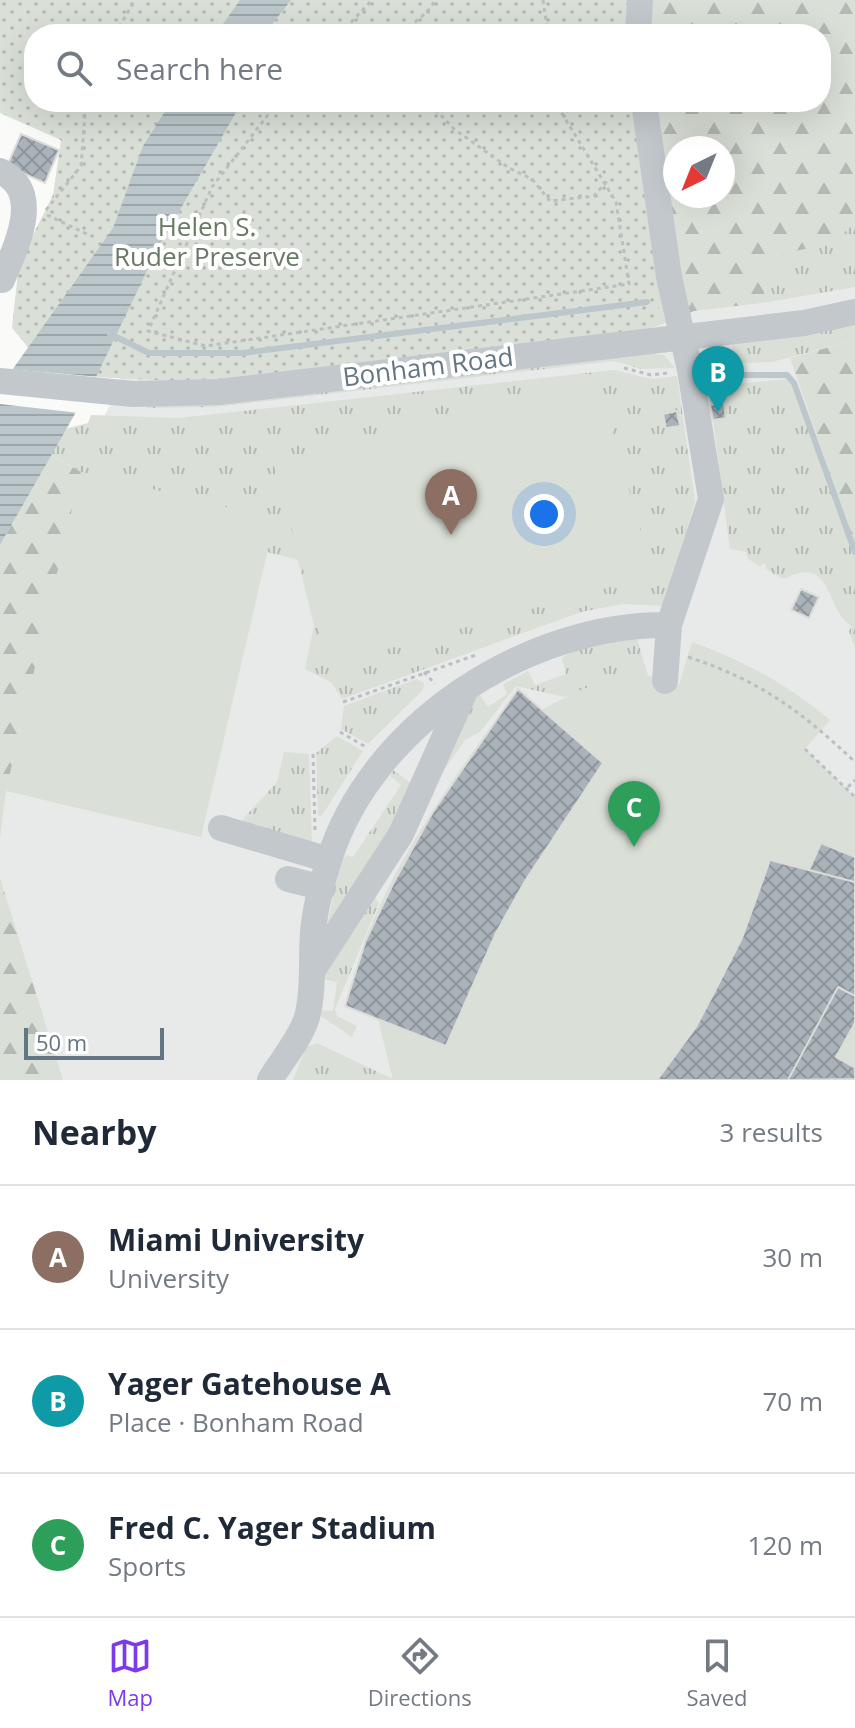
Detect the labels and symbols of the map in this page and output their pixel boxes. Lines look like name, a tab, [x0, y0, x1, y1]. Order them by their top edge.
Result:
north arrow	[663, 136, 735, 208]
park label: Helen S. Ruder Preserve	[114, 208, 300, 274]
street label: Bonham Road	[341, 338, 515, 394]
pin: B	[692, 346, 744, 412]
pin: A	[425, 469, 477, 535]
your location	[524, 494, 564, 534]
pin: C	[608, 781, 660, 847]
scale bar	[24, 1024, 164, 1060]

